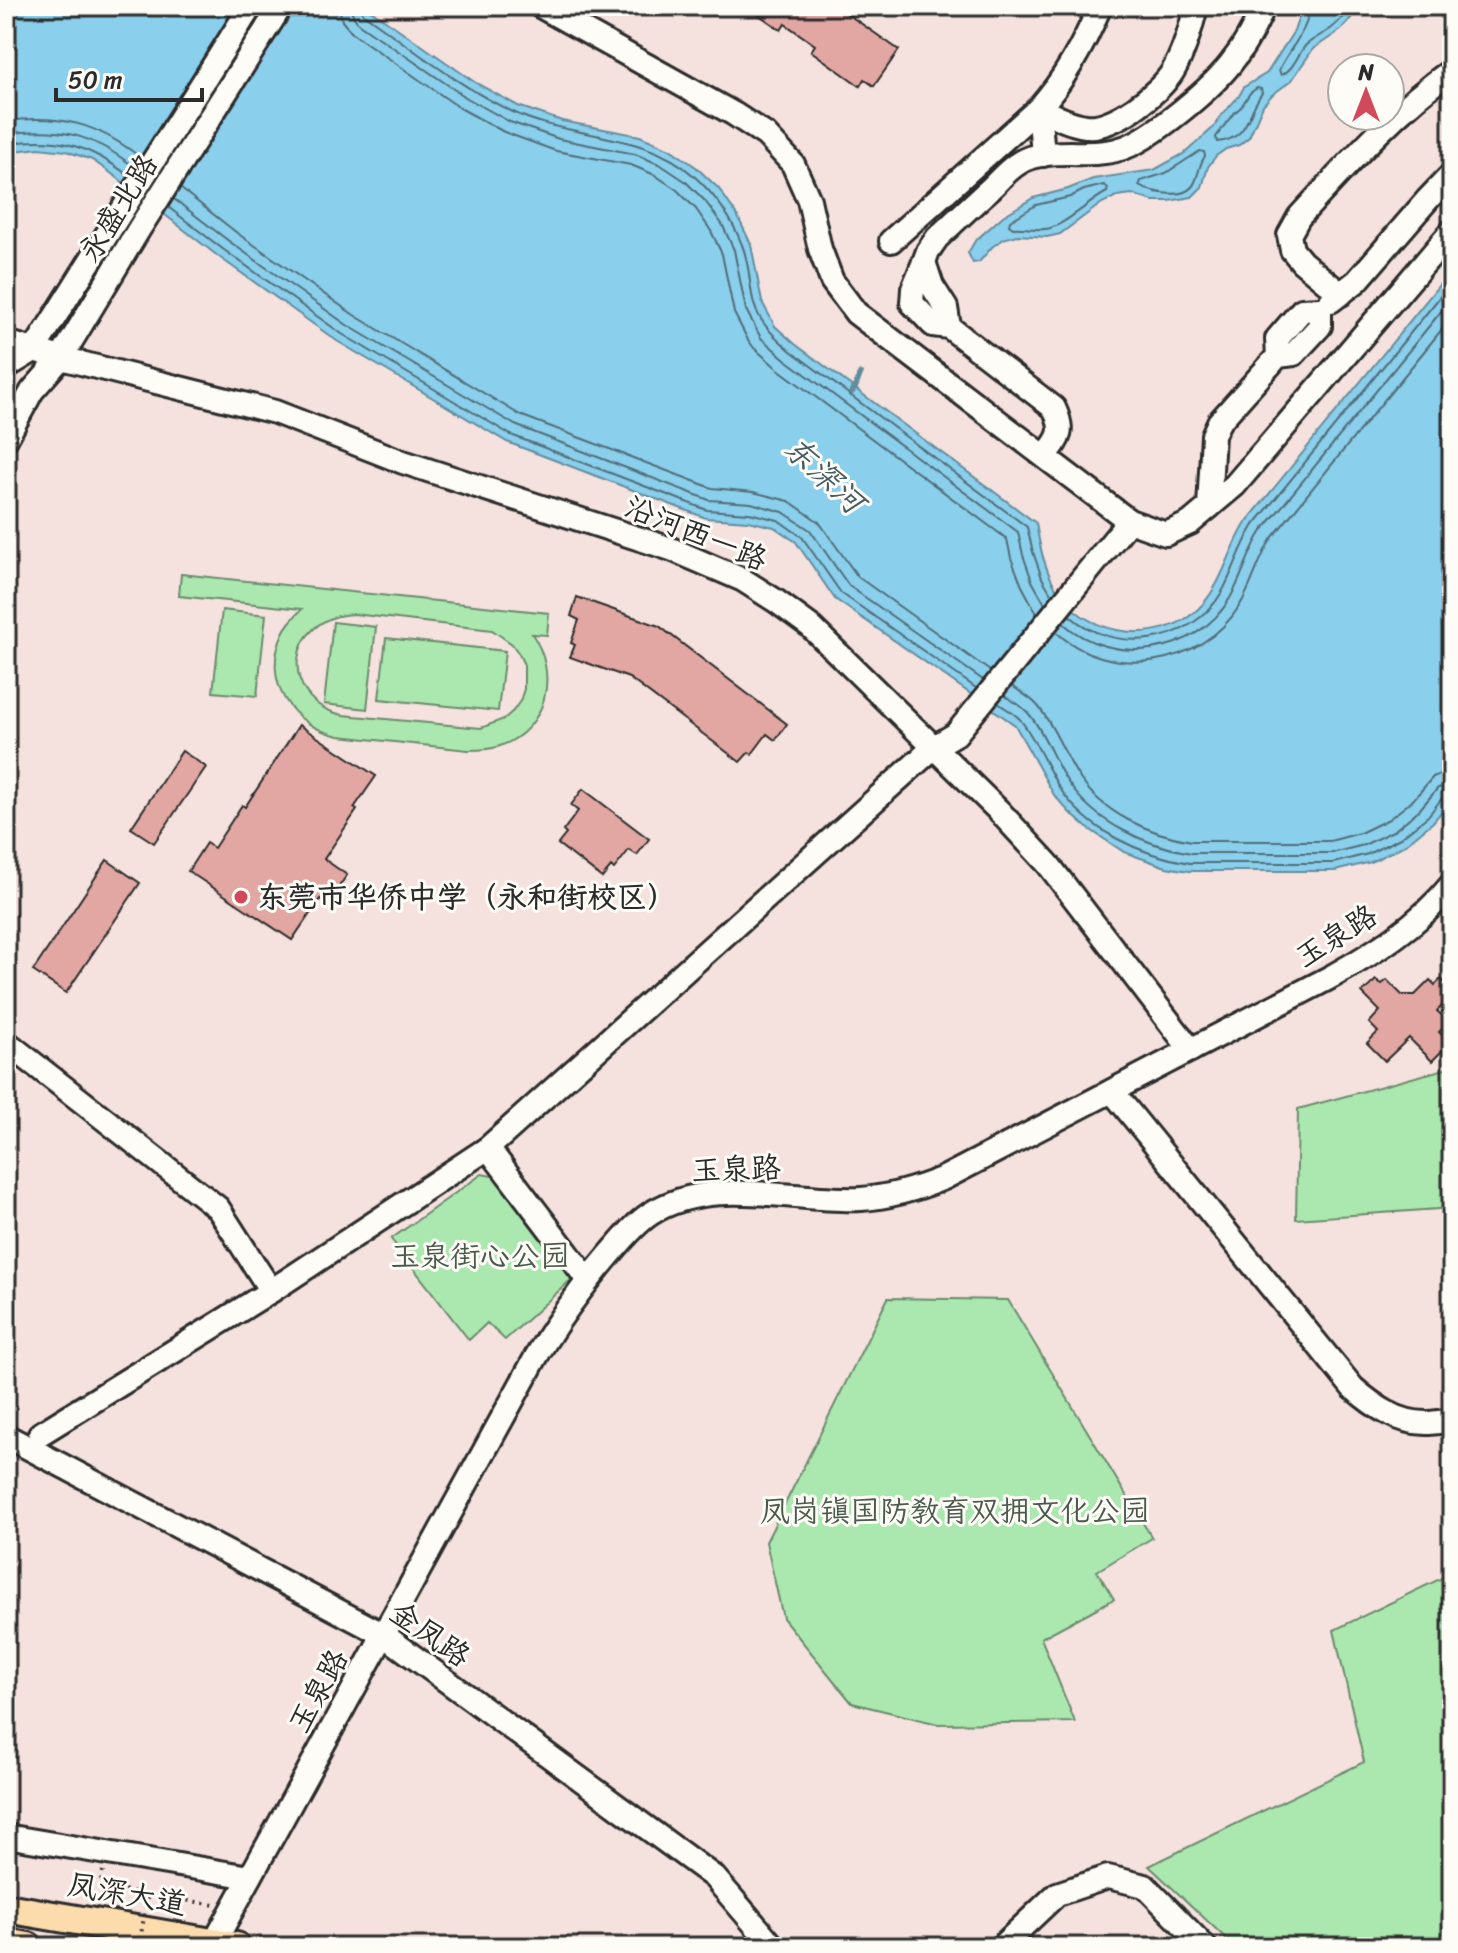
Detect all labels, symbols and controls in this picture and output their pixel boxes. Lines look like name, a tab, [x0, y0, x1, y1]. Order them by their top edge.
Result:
scale bar	[56, 52, 202, 102]
north arrow	[1326, 52, 1406, 132]
text: N	[1357, 53, 1374, 92]
text: 50 m	[68, 59, 123, 101]
street label: 永盛北路	[63, 143, 173, 273]
water label: 东深河	[769, 421, 882, 532]
street label: 沿河西一路	[616, 480, 776, 586]
place label: 东莞市华侨中学（永和街校区）	[257, 870, 677, 924]
marker: 东莞市华侨中学（永和街校区）	[232, 888, 250, 906]
street label: 玉泉路	[1284, 889, 1388, 983]
street label: 玉泉路	[690, 1140, 782, 1198]
park label: 玉泉街心公园	[390, 1229, 570, 1283]
park label: 凤岗镇国防教育双拥文化公园	[760, 1484, 1150, 1538]
street label: 金凤路	[378, 1586, 482, 1682]
street label: 玉泉路	[273, 1639, 363, 1743]
street label: 凤深大道	[63, 1857, 191, 1931]

